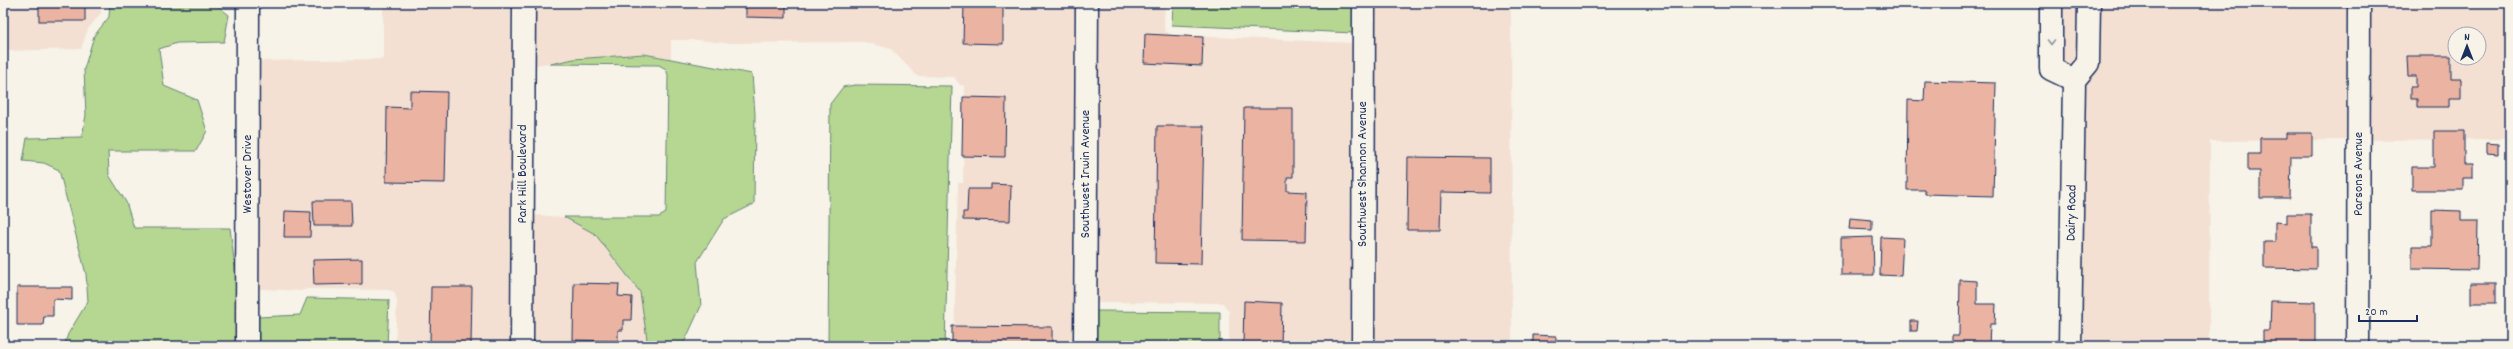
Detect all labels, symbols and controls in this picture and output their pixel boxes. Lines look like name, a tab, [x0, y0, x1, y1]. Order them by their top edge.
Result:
north arrow	[2447, 26, 2487, 66]
text: N	[2464, 30, 2470, 46]
one-way arrow	[2047, 39, 2055, 45]
street label: Southwest Shannon Avenue	[1353, 101, 1373, 247]
street label: Southwest Irwin Avenue	[1076, 110, 1096, 238]
street label: Park Hill Boulevard	[513, 124, 533, 224]
street label: Parsons Avenue	[2349, 132, 2369, 216]
street label: Westover Drive	[238, 135, 258, 213]
street label: Dairy Road	[2062, 185, 2082, 241]
scale bar	[2359, 297, 2417, 323]
text: 20 m	[2365, 304, 2388, 321]

